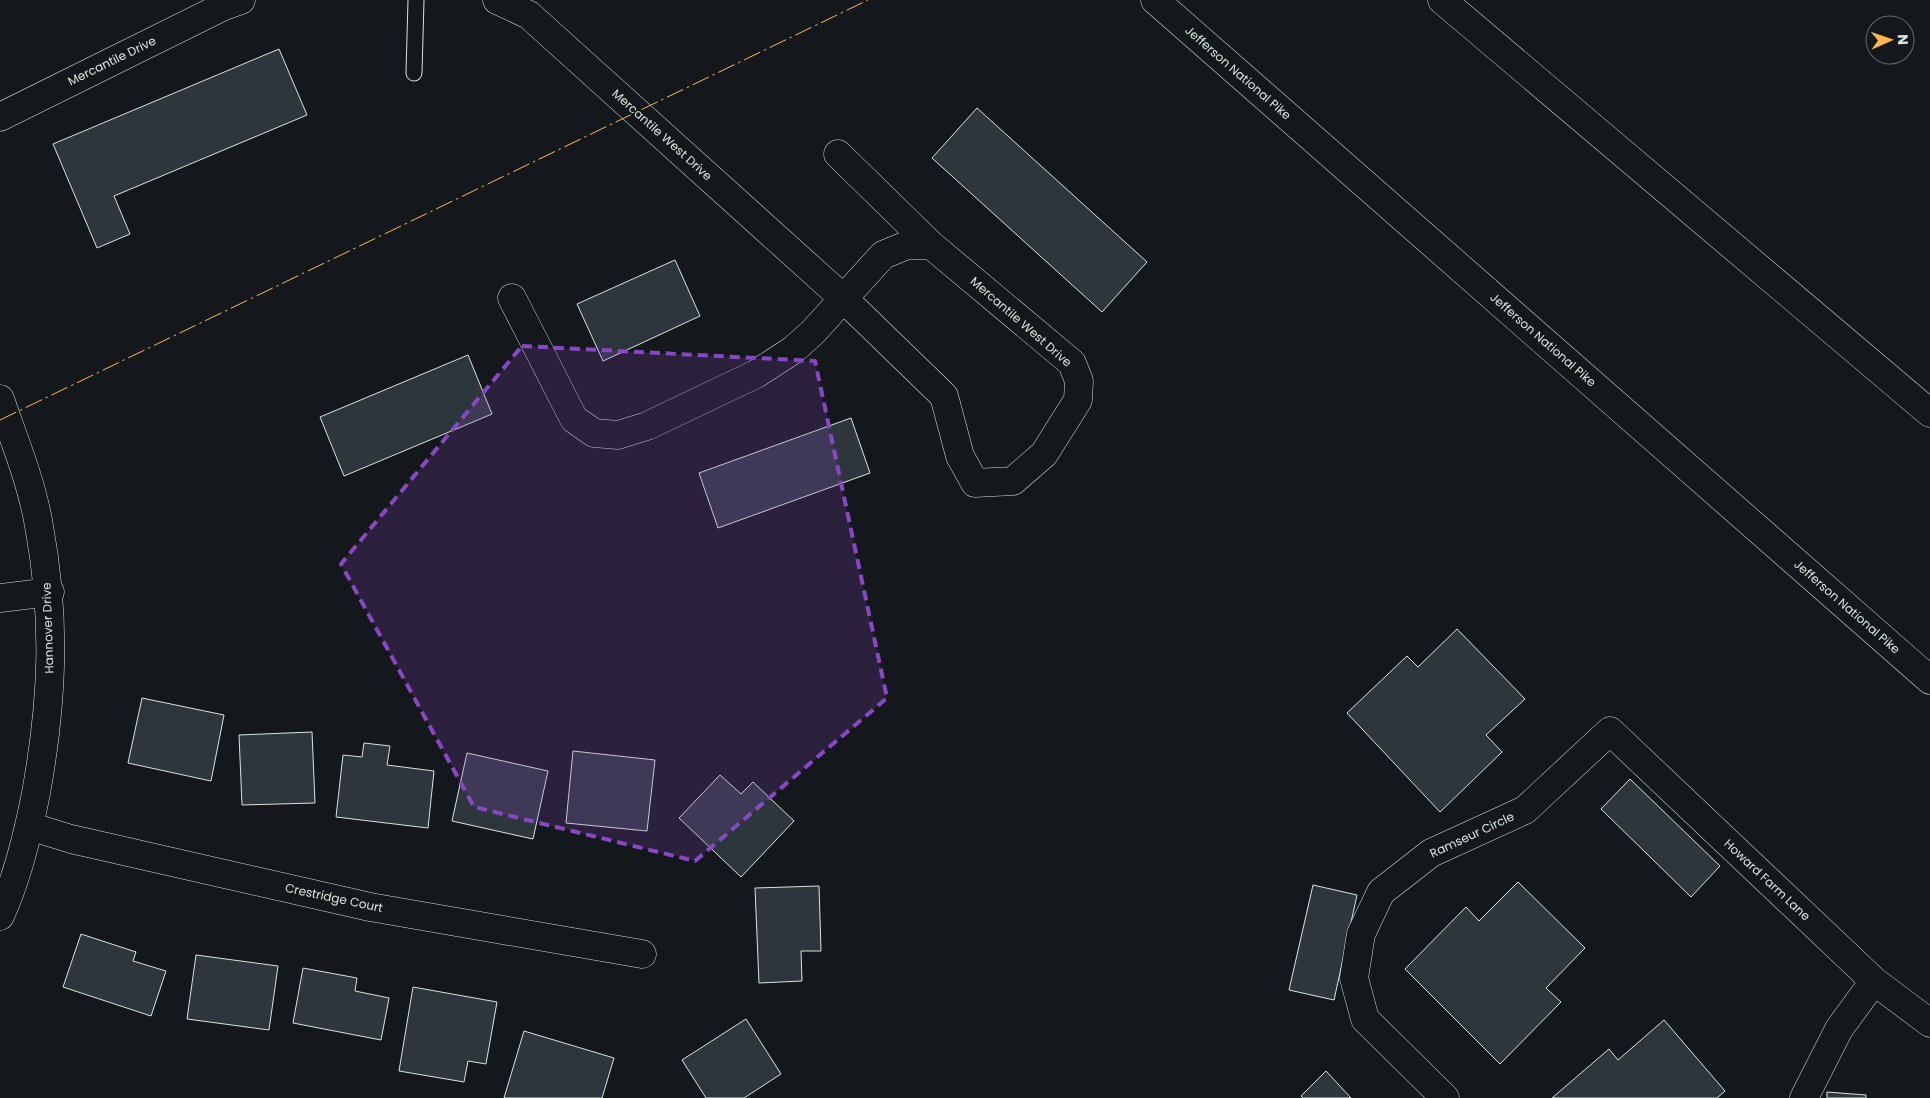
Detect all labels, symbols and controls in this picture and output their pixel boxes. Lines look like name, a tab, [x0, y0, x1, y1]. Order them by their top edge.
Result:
north arrow	[1865, 15, 1915, 65]
street label: Jefferson National Pike	[1182, 22, 1295, 123]
street label: Mercantile Drive	[65, 32, 159, 89]
text: N	[1893, 34, 1913, 45]
street label: Mercantile West Drive	[609, 85, 716, 184]
street label: Mercantile West Drive	[967, 273, 1076, 370]
street label: Jefferson National Pike	[1487, 289, 1600, 390]
street label: Jefferson National Pike	[1791, 556, 1904, 657]
street label: Hannover Drive	[37, 582, 58, 674]
street label: Ramseur Circle	[1427, 808, 1517, 862]
street label: Howard Farm Lane	[1720, 835, 1814, 924]
street label: Crestridge Court	[284, 879, 385, 916]

